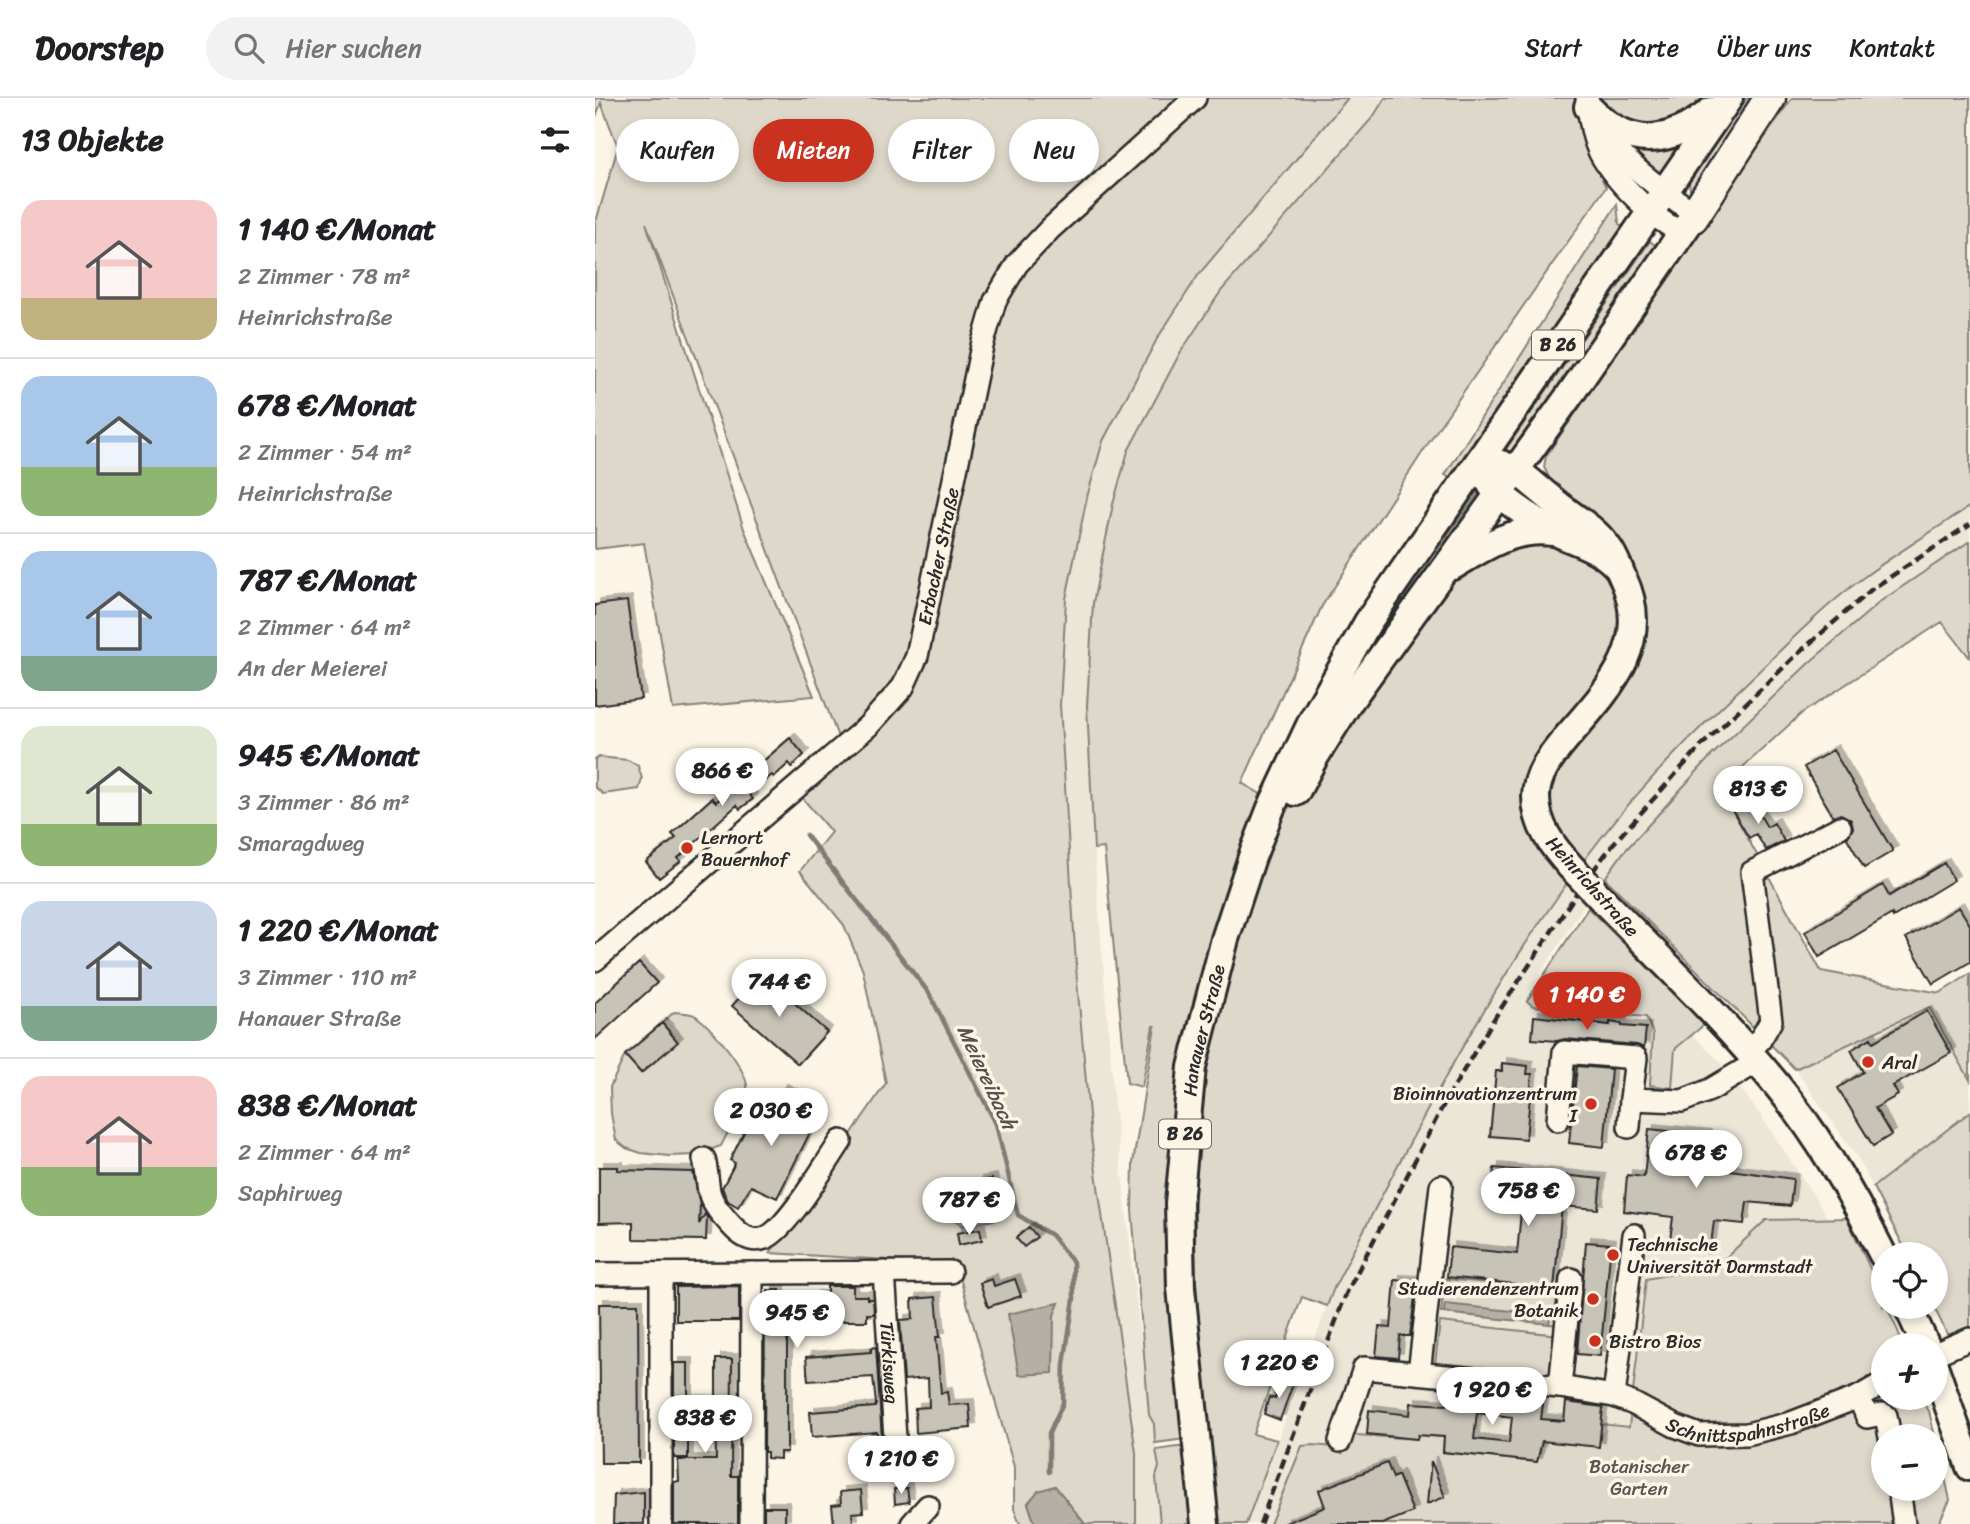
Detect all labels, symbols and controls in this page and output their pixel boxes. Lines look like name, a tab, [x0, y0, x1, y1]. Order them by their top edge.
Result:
search box	[206, 17, 696, 80]
text: Doorstep	[35, 19, 164, 77]
text: Hier suchen	[286, 25, 422, 71]
text: Start	[1525, 27, 1582, 69]
text: Karte	[1620, 27, 1679, 69]
text: Über uns	[1717, 27, 1812, 69]
text: Kontakt	[1850, 27, 1935, 69]
icon: search	[230, 29, 268, 67]
text: 13 Objekte	[21, 113, 164, 167]
chip: Kaufen	[616, 119, 739, 182]
chip: Mieten	[753, 119, 874, 182]
chip: Filter	[888, 119, 995, 182]
chip: Neu	[1009, 119, 1099, 182]
icon: filters	[536, 121, 574, 159]
text: 1 140 €/Monat	[238, 202, 436, 256]
icon: home	[77, 228, 161, 312]
text: 2 Zimmer · 78 m²	[238, 256, 411, 297]
text: Heinrichstraße	[238, 297, 393, 338]
road number: B 26	[1532, 330, 1584, 360]
text: 678 €/Monat	[238, 378, 417, 432]
icon: home	[77, 404, 161, 488]
text: 2 Zimmer · 54 m²	[238, 432, 412, 473]
text: Heinrichstraße	[238, 473, 393, 514]
street label: Erbacher Straße	[908, 484, 969, 628]
text: 787 €/Monat	[238, 553, 417, 607]
icon: home	[77, 579, 161, 663]
text: 2 Zimmer · 64 m²	[238, 607, 411, 648]
text: An der Meierei	[238, 648, 387, 689]
text: 945 €/Monat	[238, 728, 420, 782]
pin: 866 €	[673, 748, 771, 808]
text: 866 €	[691, 750, 753, 791]
icon: home	[77, 754, 161, 838]
pin: 813 €	[1709, 766, 1807, 826]
text: 813 €	[1729, 768, 1787, 809]
text: 3 Zimmer · 86 m²	[238, 782, 410, 823]
place label: Lernort Bauernhof	[701, 821, 791, 876]
text: Smaragdweg	[238, 823, 365, 864]
street label: Heinrichstraße	[1538, 828, 1648, 945]
marker: Lernort Bauernhof	[679, 840, 695, 856]
text: 1 220 €/Monat	[238, 903, 439, 957]
icon: home	[77, 929, 161, 1013]
text: 3 Zimmer · 110 m²	[238, 957, 417, 998]
pin: 744 €	[730, 960, 828, 1019]
text: 744 €	[747, 961, 811, 1002]
street label: Hanauer Straße	[1173, 961, 1235, 1098]
pin: 1 140 €	[1522, 972, 1652, 1032]
text: 1 140 €	[1549, 974, 1625, 1015]
text: Hanauer Straße	[238, 998, 401, 1039]
water label: Meiereibach	[946, 1018, 1029, 1138]
place label: Aral	[1881, 1046, 1918, 1079]
marker: Aral	[1860, 1054, 1876, 1070]
place label: Bioinnovationzentrum I	[1393, 1077, 1578, 1132]
text: 838 €/Monat	[238, 1078, 417, 1132]
pin: 2 030 €	[706, 1088, 836, 1148]
text: 2 030 €	[730, 1090, 812, 1131]
marker: Bioinnovationzentrum I	[1583, 1096, 1599, 1112]
icon: home	[77, 1104, 161, 1188]
road number: B 26	[1159, 1119, 1211, 1148]
pin: 678 €	[1647, 1130, 1745, 1190]
text: 2 Zimmer · 64 m²	[238, 1132, 411, 1173]
text: 678 €	[1665, 1132, 1727, 1173]
pin: 758 €	[1479, 1168, 1577, 1228]
text: 758 €	[1497, 1170, 1559, 1211]
text: Saphirweg	[238, 1173, 343, 1214]
pin: 787 €	[920, 1178, 1018, 1237]
text: 787 €	[938, 1179, 1000, 1220]
place label: Technische Universität Darmstadt	[1627, 1228, 1814, 1283]
map controls	[1871, 1242, 1948, 1501]
button: locate	[1871, 1242, 1948, 1319]
marker: Technische Universität Darmstadt	[1605, 1247, 1621, 1263]
place label: Studierendenzentrum Botanik	[1398, 1272, 1579, 1327]
pin: 945 €	[748, 1290, 846, 1350]
marker: Studierendenzentrum Botanik	[1585, 1291, 1601, 1307]
text: 945 €	[765, 1292, 829, 1333]
street label: Türkisweg	[870, 1321, 909, 1405]
place label: Bistro Bios	[1609, 1325, 1702, 1358]
marker: Bistro Bios	[1587, 1333, 1603, 1349]
button: +	[1871, 1333, 1948, 1410]
pin: 1 220 €	[1214, 1340, 1344, 1400]
text: 1 220 €	[1240, 1342, 1318, 1383]
pin: 1 920 €	[1427, 1368, 1557, 1427]
text: 1 920 €	[1452, 1369, 1532, 1410]
street label: Schnittspahnstraße	[1659, 1394, 1835, 1452]
pin: 838 €	[656, 1396, 754, 1455]
text: 838 €	[674, 1397, 736, 1438]
button: −	[1871, 1424, 1948, 1501]
pin: 1 210 €	[836, 1436, 966, 1496]
text: 1 210 €	[864, 1438, 938, 1479]
park label: Botanischer Garten	[1589, 1450, 1690, 1505]

